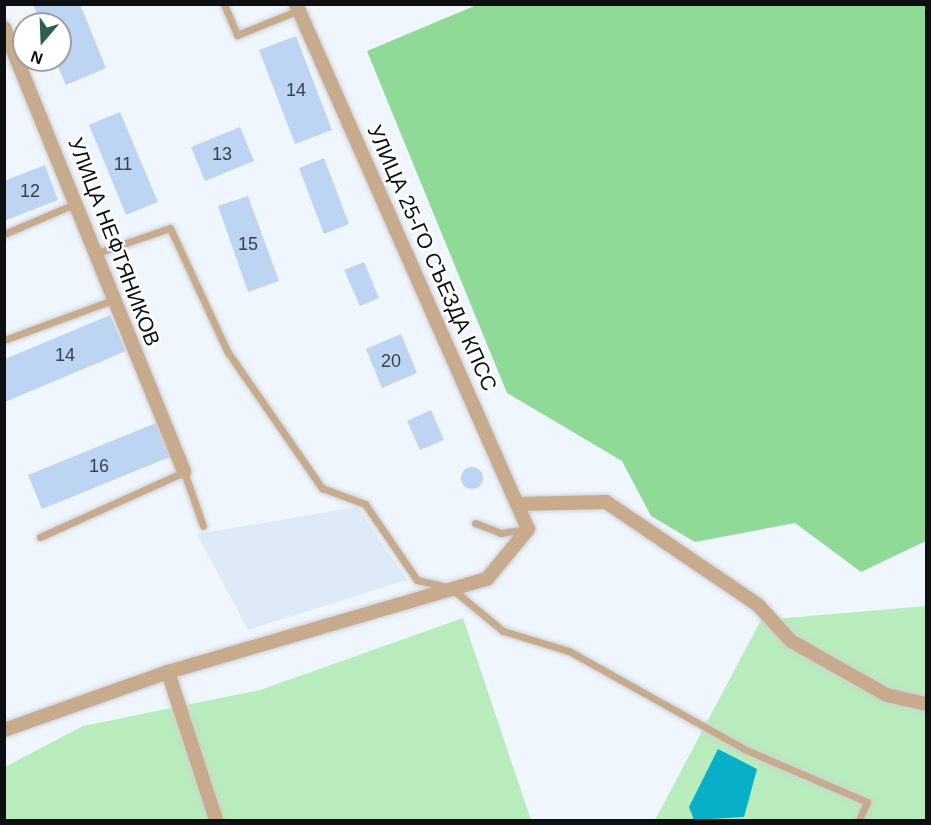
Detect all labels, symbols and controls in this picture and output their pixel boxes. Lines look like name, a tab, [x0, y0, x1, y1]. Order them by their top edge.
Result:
north arrow	[12, 12, 72, 72]
text: N	[28, 48, 45, 68]
house number: 14	[286, 79, 306, 101]
street label: УЛИЦА 25-ГО СЪЕЗДА КПСС	[362, 121, 502, 395]
street label: УЛИЦА НЕФТЯНИКОВ	[63, 134, 165, 350]
house number: 13	[212, 143, 232, 165]
house number: 11	[114, 153, 132, 175]
house number: 12	[20, 180, 40, 202]
house number: 15	[238, 233, 258, 255]
house number: 14	[55, 344, 75, 366]
house number: 20	[381, 350, 401, 372]
house number: 16	[89, 455, 109, 477]

